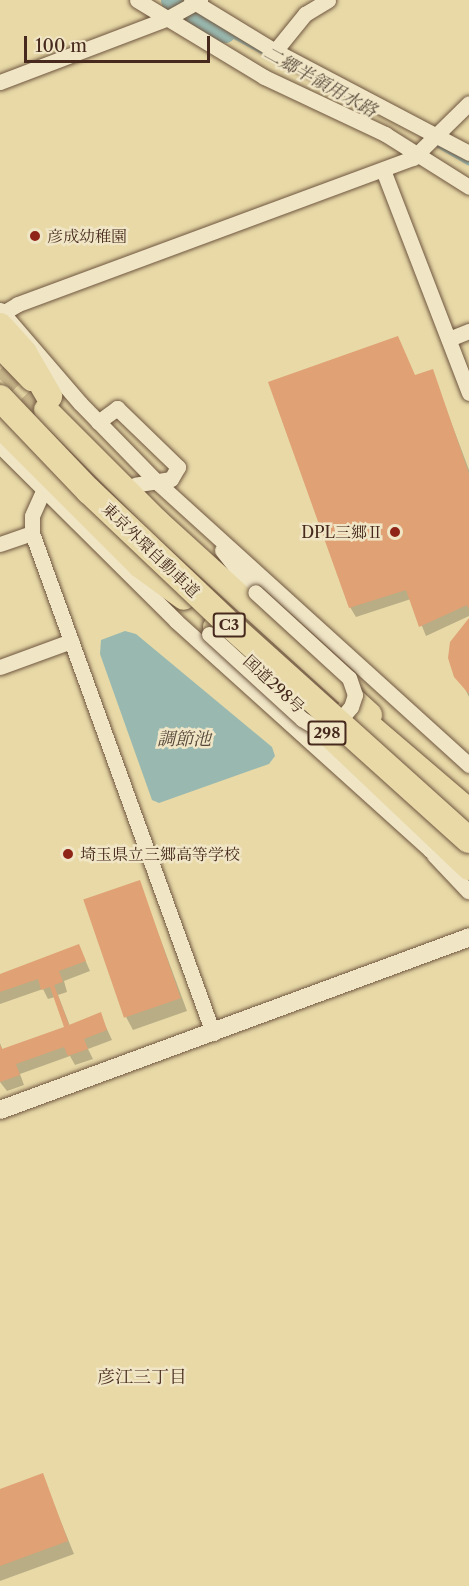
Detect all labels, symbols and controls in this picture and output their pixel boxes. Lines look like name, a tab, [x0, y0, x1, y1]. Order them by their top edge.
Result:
scale bar	[27, 24, 213, 62]
text: 100 m	[35, 35, 87, 57]
water label: 二郷半領用水路	[260, 42, 380, 122]
place label: 彦成幼稚園	[47, 226, 127, 246]
marker: 彦成幼稚園	[28, 229, 42, 243]
street label: 東京外環自動車道	[98, 499, 204, 601]
place label: DPL三郷Ⅱ	[301, 522, 383, 542]
marker: DPL三郷Ⅱ	[388, 525, 402, 539]
road number: C3	[212, 613, 246, 637]
street label: 国道298号	[240, 651, 308, 717]
road number: 298	[306, 721, 348, 745]
water label: 調節池	[157, 728, 211, 750]
place label: 埼玉県立三郷高等学校	[80, 844, 240, 864]
marker: 埼玉県立三郷高等学校	[61, 847, 75, 861]
district label: 彦江三丁目	[97, 1366, 187, 1388]

